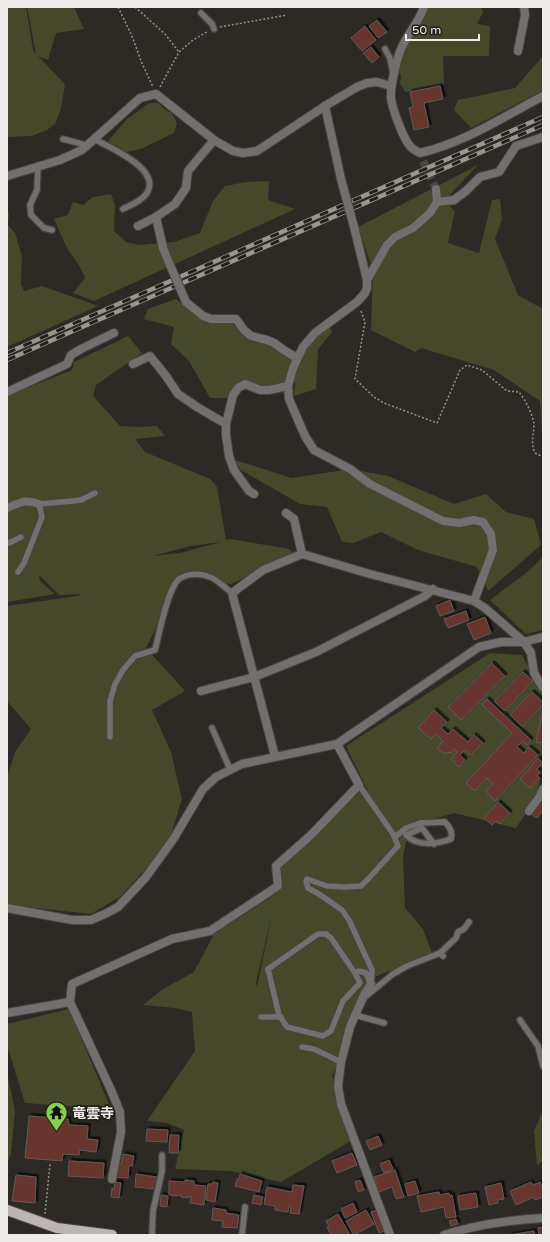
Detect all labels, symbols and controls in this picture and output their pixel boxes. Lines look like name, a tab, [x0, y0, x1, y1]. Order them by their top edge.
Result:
scale bar	[406, 16, 479, 42]
text: 50 m	[412, 23, 441, 37]
temple icon: 竜雲寺	[44, 1100, 70, 1133]
place label: 竜雲寺	[72, 1105, 114, 1122]

